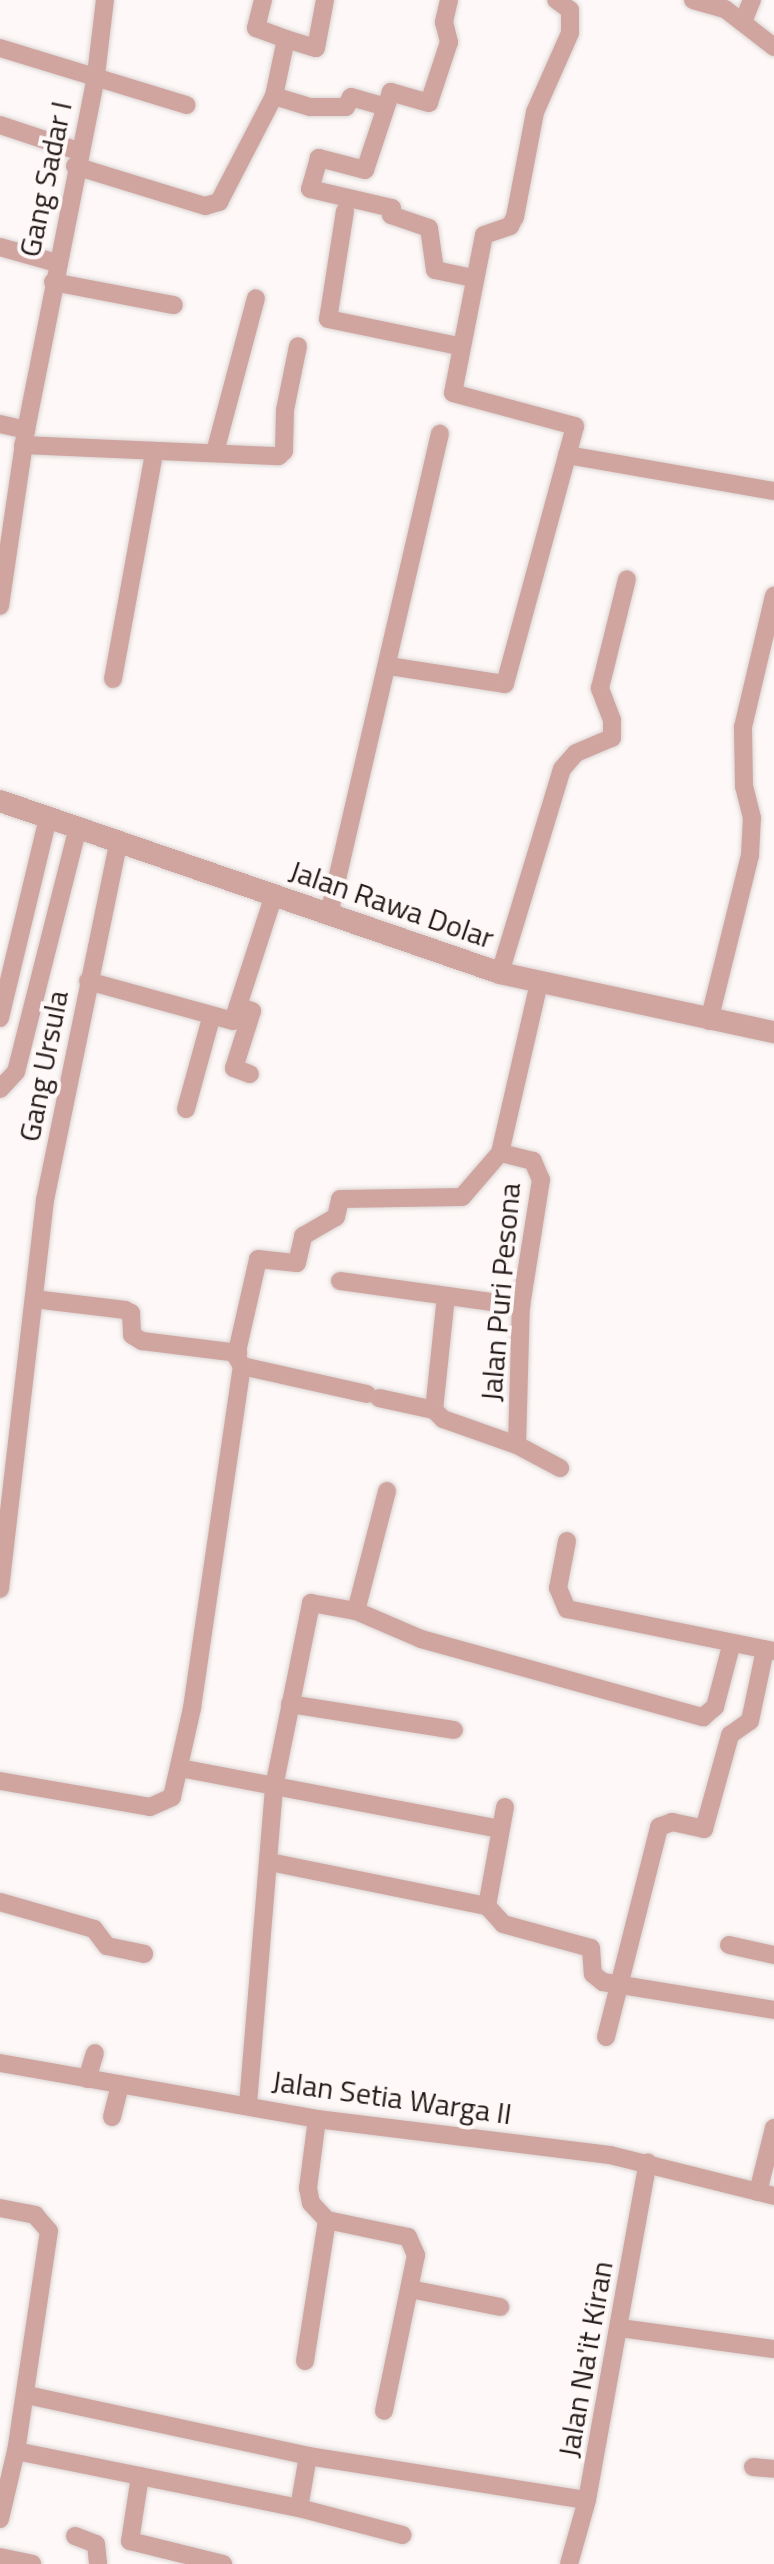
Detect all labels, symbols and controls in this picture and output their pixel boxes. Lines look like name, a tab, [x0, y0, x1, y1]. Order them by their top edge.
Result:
street label: Gang Sadar I	[11, 98, 79, 260]
street label: Jalan Rawa Dolar	[285, 852, 499, 956]
street label: Gang Ursula	[11, 987, 75, 1145]
street label: Jalan Puri Pesona	[473, 1181, 527, 1403]
street label: Jalan Setia Warga II	[270, 2062, 514, 2132]
street label: Jalan Na'it Kiran	[550, 2258, 620, 2460]

